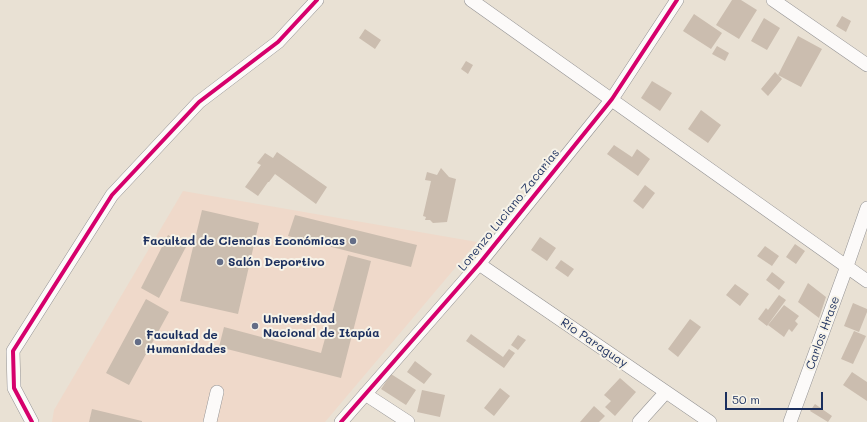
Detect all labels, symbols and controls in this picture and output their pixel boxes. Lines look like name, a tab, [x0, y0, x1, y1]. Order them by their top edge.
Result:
street label: Lorenzo Luciano Zacarias	[455, 146, 563, 274]
place label: Facultad de Ciencias Económicas	[143, 234, 345, 248]
marker: Facultad de Ciencias Económicas	[348, 236, 358, 246]
place label: Salón Deportivo	[228, 255, 325, 269]
marker: Salón Deportivo	[215, 257, 225, 267]
street label: Carlos Hrase	[803, 294, 843, 372]
place label: Universidad Nacional de Itapúa	[263, 312, 379, 340]
street label: Rio Paraguay	[558, 315, 630, 371]
marker: Universidad Nacional de Itapúa	[250, 321, 260, 331]
place label: Facultad de Humanidades	[146, 328, 226, 356]
marker: Facultad de Humanidades	[133, 337, 143, 347]
scale bar	[727, 384, 825, 410]
text: 50 m	[732, 391, 760, 407]

